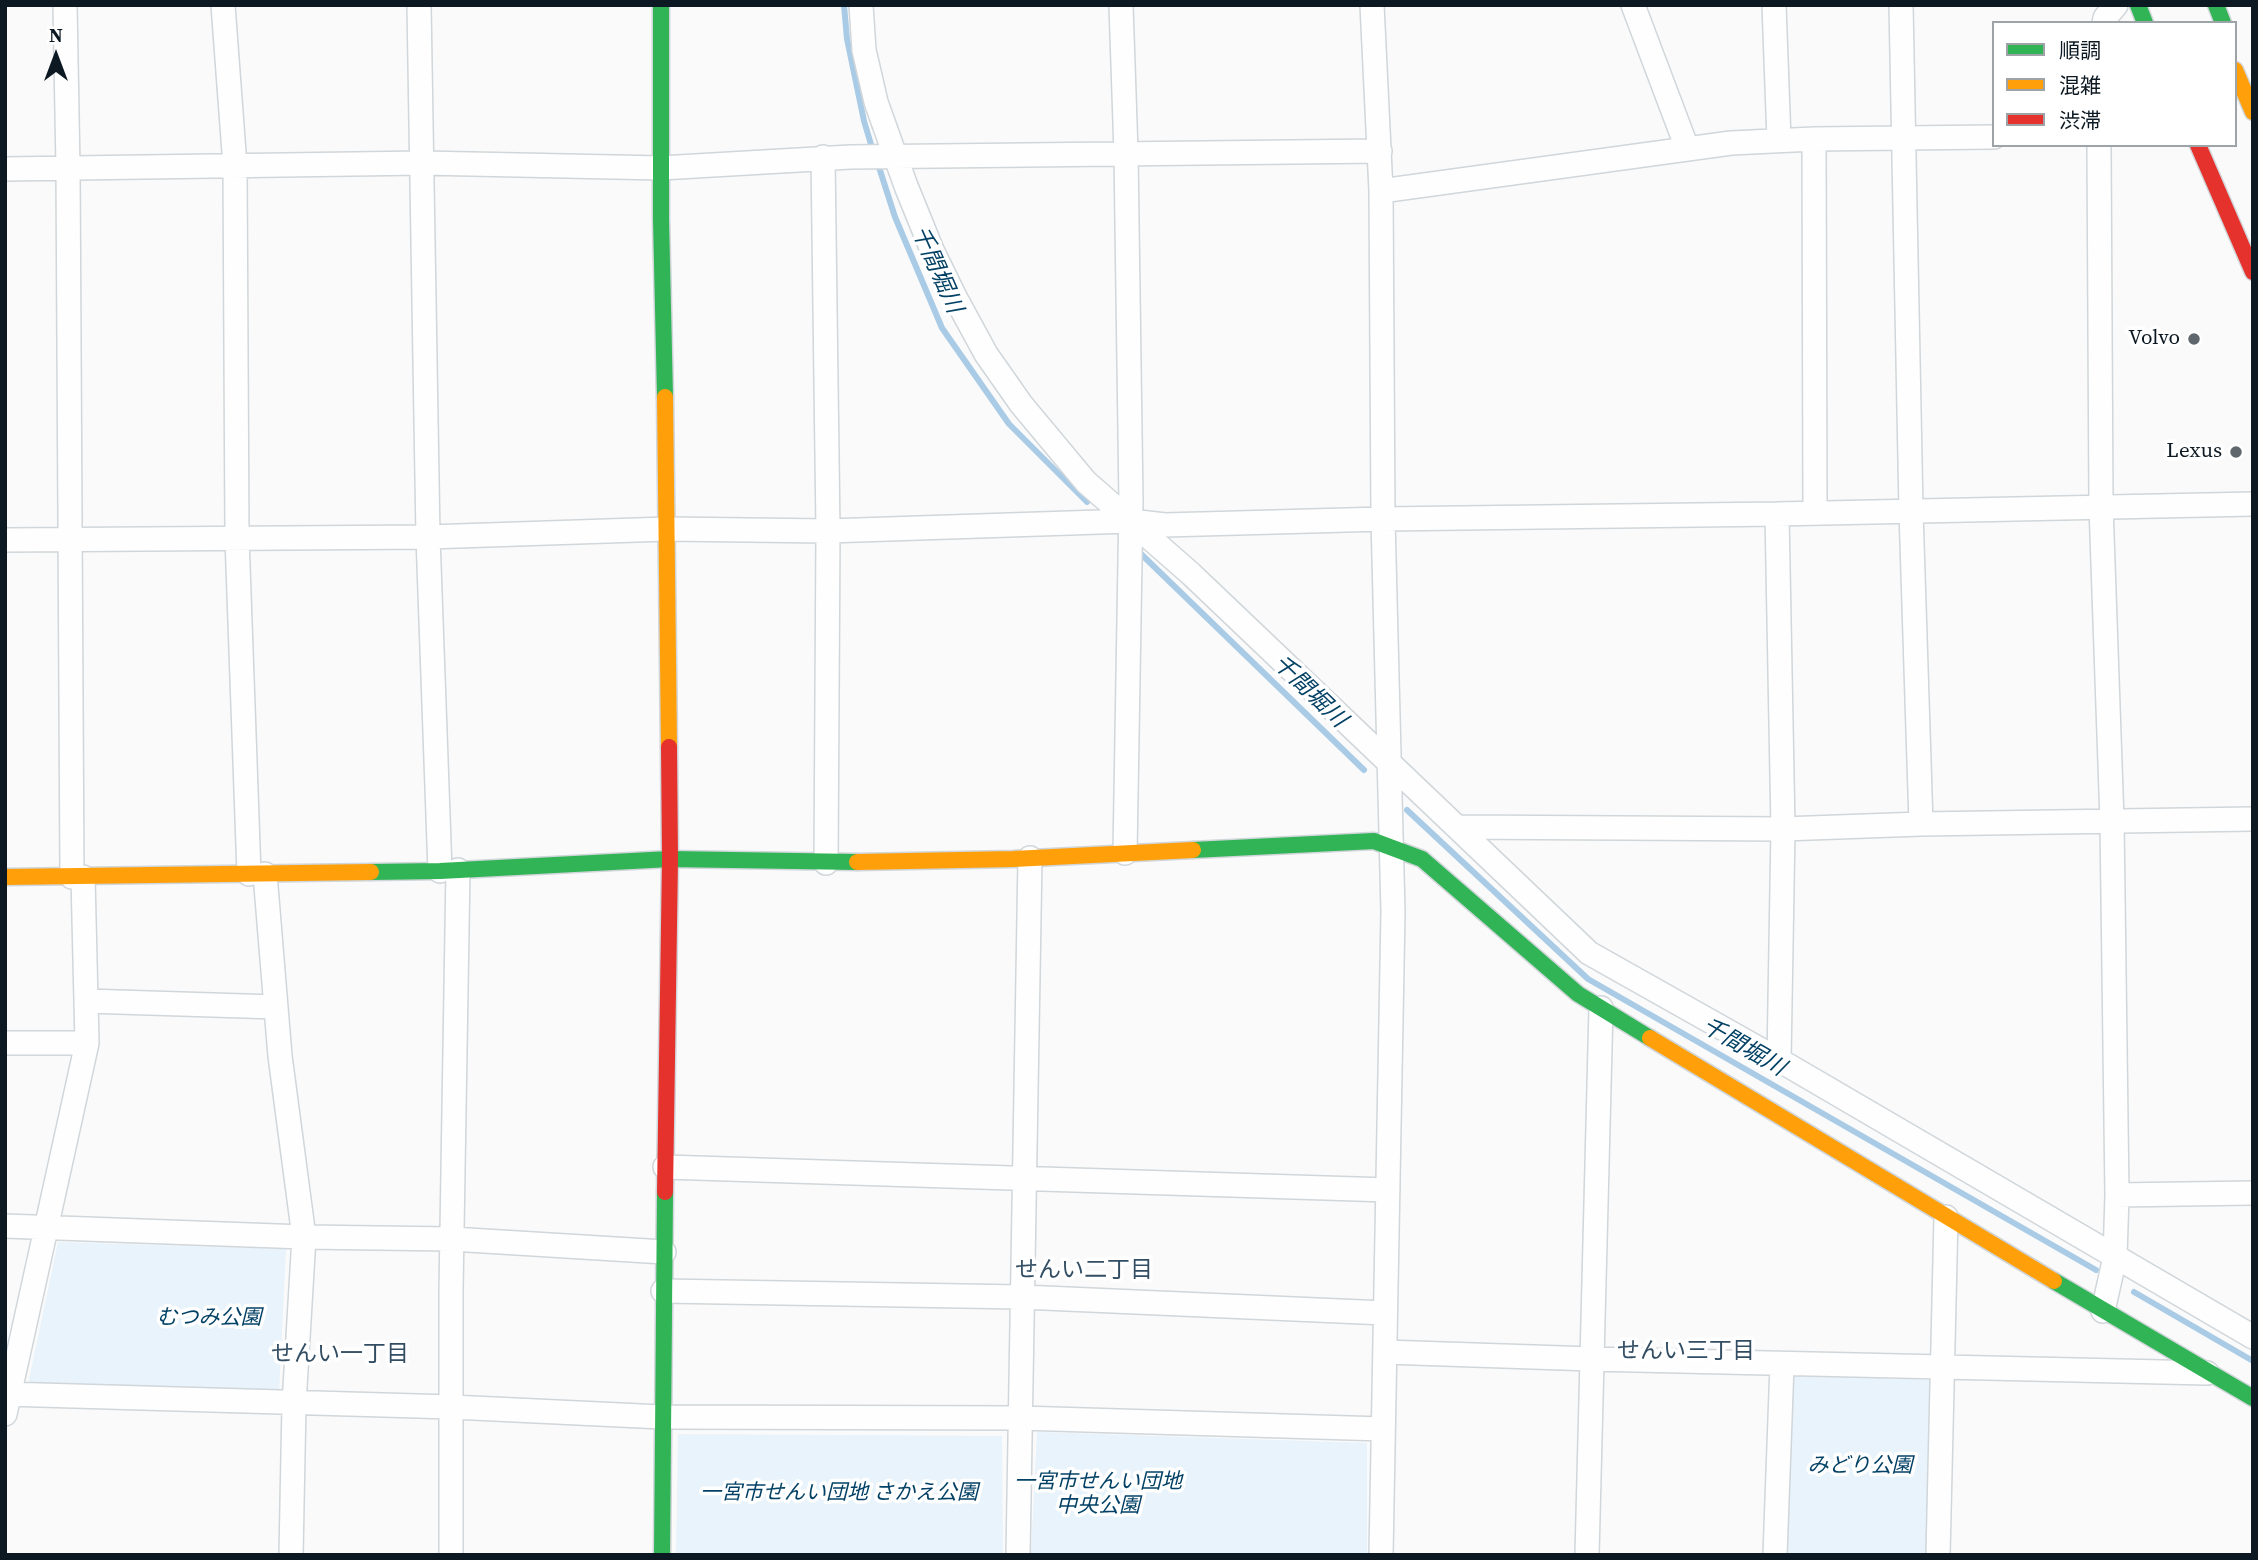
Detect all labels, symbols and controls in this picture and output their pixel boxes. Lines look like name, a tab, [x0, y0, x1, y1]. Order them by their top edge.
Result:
north arrow	[21, 21, 91, 91]
legend	[1992, 21, 2237, 147]
text: N	[49, 22, 63, 48]
text: 順調	[2059, 36, 2101, 65]
text: 混雑	[2059, 71, 2101, 100]
text: 渋滞	[2059, 106, 2101, 135]
water label: 千間堀川	[905, 222, 967, 318]
place label: Volvo	[2128, 326, 2180, 352]
marker: Volvo	[2186, 331, 2202, 347]
place label: Lexus	[2166, 439, 2222, 465]
marker: Lexus	[2228, 444, 2244, 460]
water label: 千間堀川	[1266, 650, 1352, 734]
water label: 千間堀川	[1696, 1013, 1790, 1083]
district label: せんい二丁目	[1015, 1257, 1153, 1285]
park label: むつみ公園	[157, 1306, 261, 1332]
district label: せんい三丁目	[1617, 1338, 1755, 1366]
district label: せんい一丁目	[271, 1341, 409, 1369]
park label: みどり公園	[1808, 1454, 1912, 1480]
park label: 一宮市せんい団地 中央公園	[1014, 1470, 1182, 1520]
park label: 一宮市せんい団地 さかえ公園	[700, 1481, 978, 1507]

